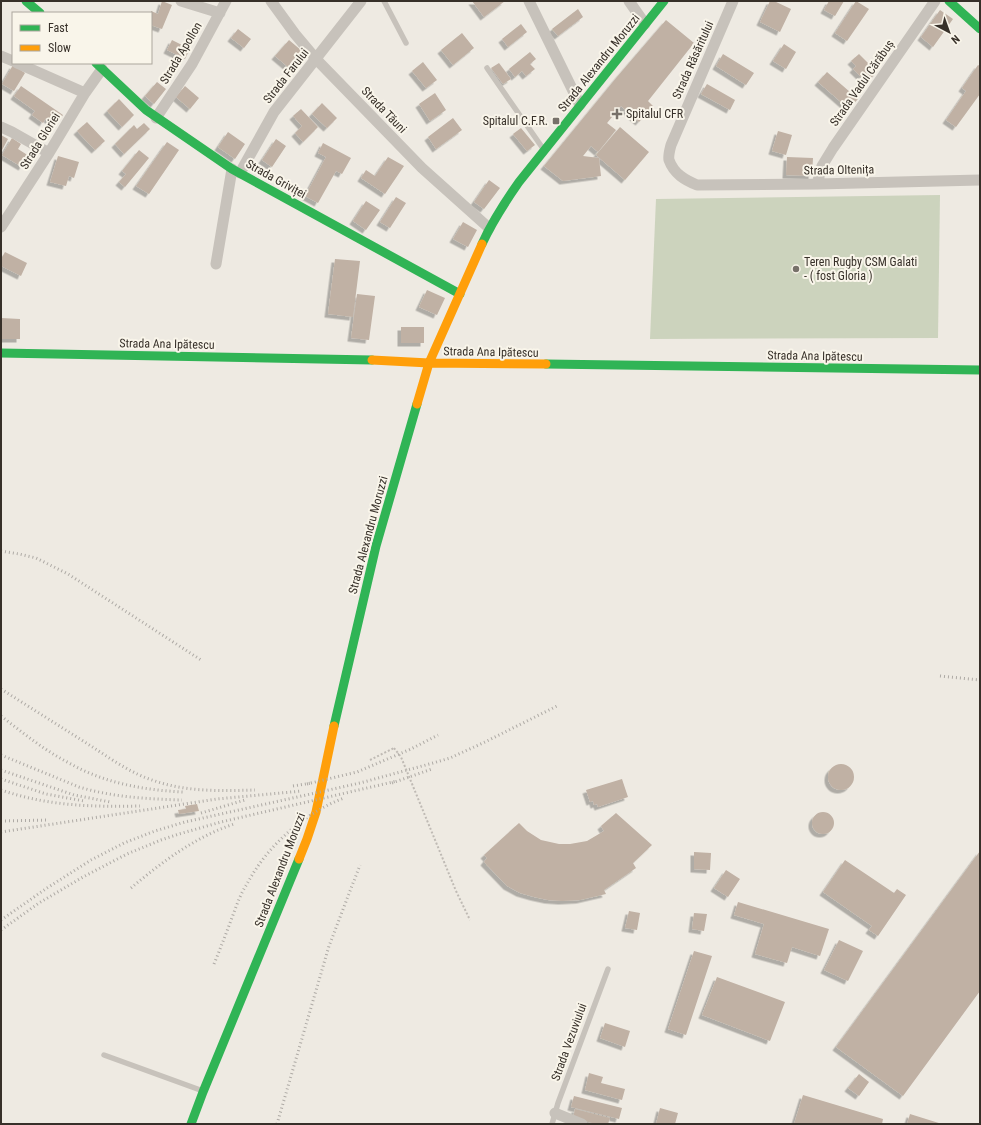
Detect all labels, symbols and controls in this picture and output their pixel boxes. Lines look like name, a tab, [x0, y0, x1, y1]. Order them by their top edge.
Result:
street label: Strada Alexandru Moruzzi	[555, 11, 643, 115]
legend	[12, 12, 152, 64]
north arrow	[929, 12, 969, 52]
street label: Strada Apollon	[157, 19, 205, 86]
street label: Strada Răsăritului	[670, 19, 716, 101]
text: Fast	[48, 21, 69, 35]
text: N	[948, 32, 962, 46]
street label: Strada Vadul Cărăbuș	[827, 37, 898, 129]
text: Slow	[48, 41, 71, 55]
street label: Strada Farului	[260, 46, 312, 106]
street label: Strada Tăuni	[359, 84, 409, 136]
place label: Spitalul CFR	[626, 107, 684, 121]
marker: Spitalul CFR	[611, 108, 623, 120]
street label: Strada Gloriei	[17, 110, 63, 172]
place label: Spitalul C.F.R.	[483, 114, 548, 128]
marker: Spitalul C.F.R.	[551, 116, 561, 126]
street label: Strada Griviței	[243, 157, 309, 202]
street label: Strada Oltenița	[804, 162, 875, 179]
place label: Teren Rugby CSM Galati - ( fost Gloria )	[804, 255, 917, 283]
marker: Teren Rugby CSM Galati - ( fost Gloria )	[791, 264, 801, 274]
street label: Strada Ana Ipătescu	[119, 336, 215, 352]
street label: Strada Ana Ipătescu	[443, 344, 539, 360]
street label: Strada Ana Ipătescu	[767, 348, 863, 364]
street label: Strada Alexandru Moruzzi	[346, 474, 390, 596]
street label: Strada Alexandru Moruzzi	[252, 811, 308, 929]
street label: Strada Vezuviului	[548, 1001, 590, 1083]

